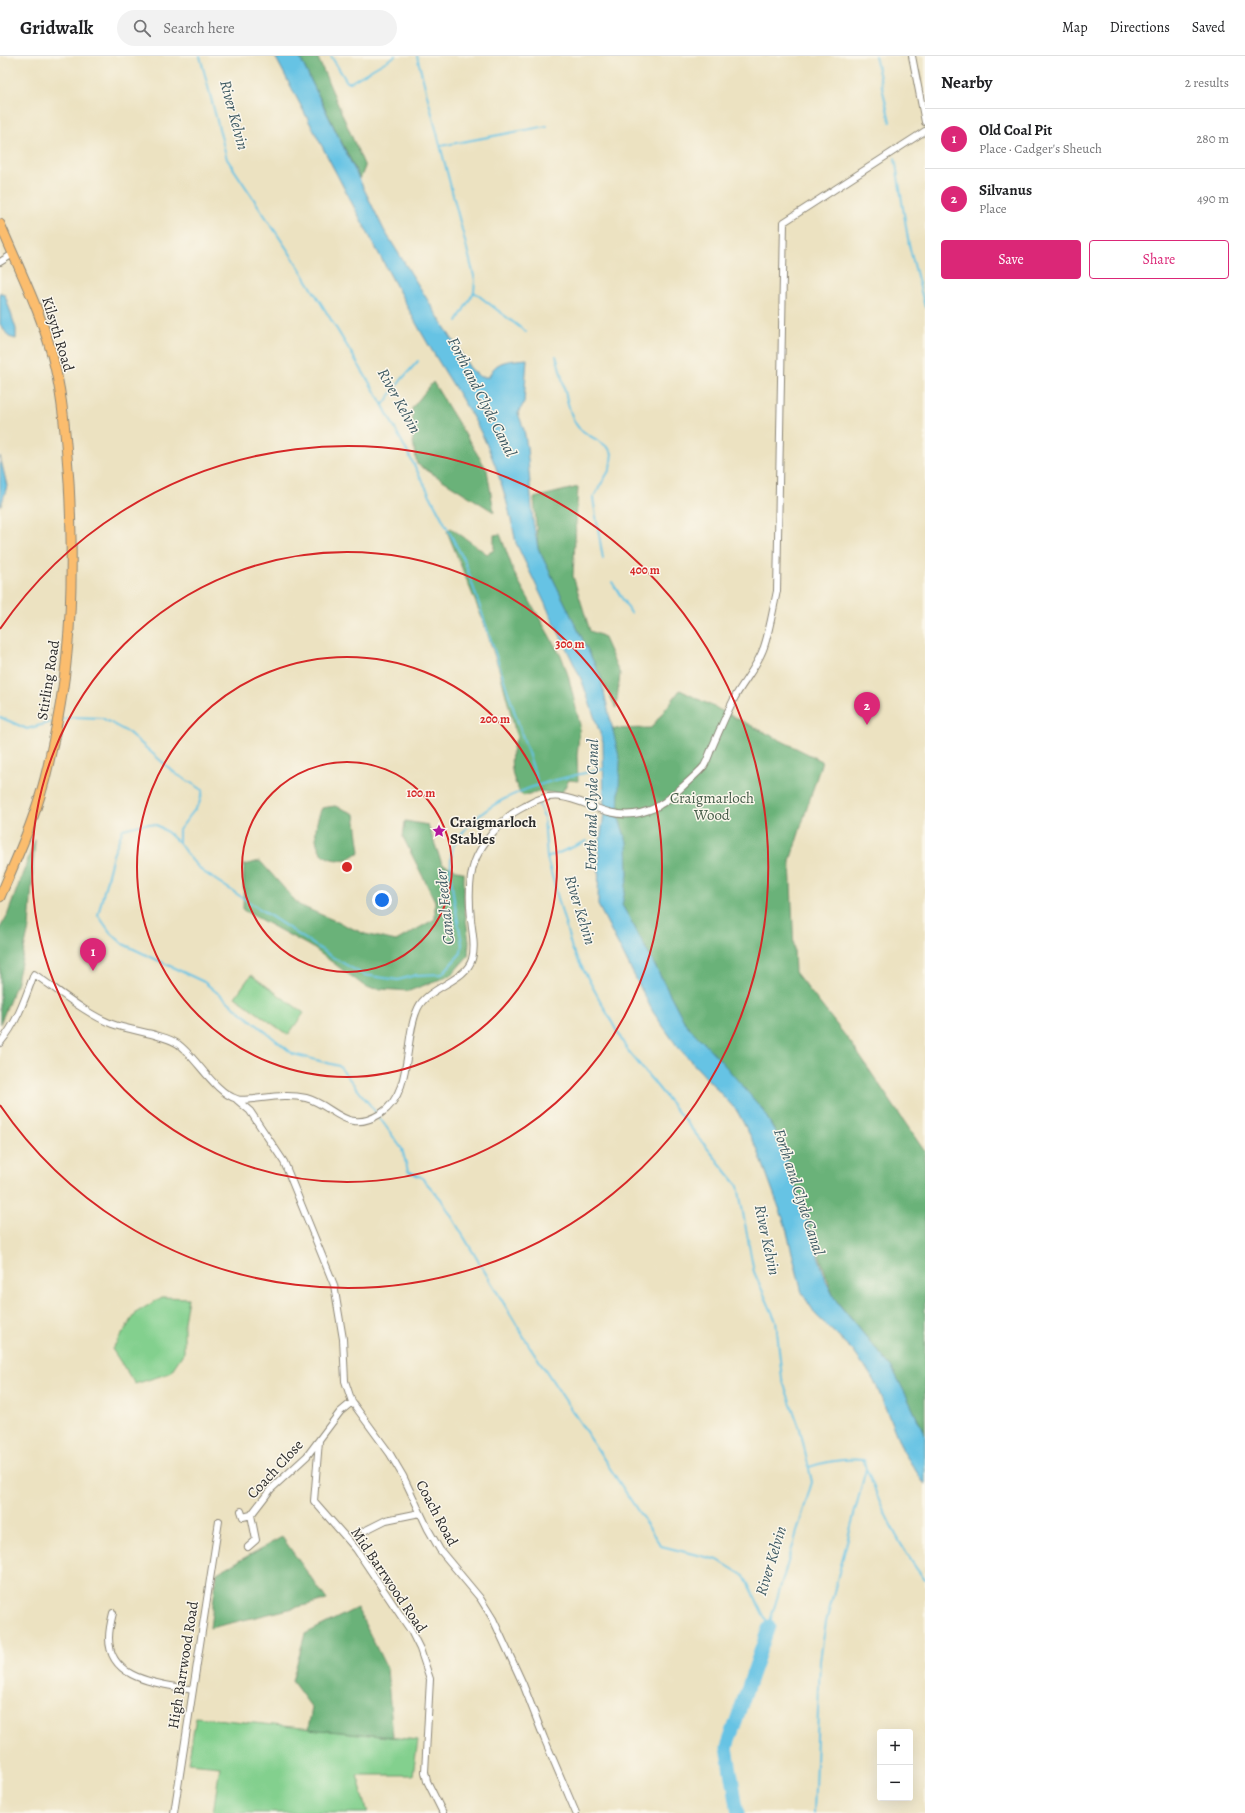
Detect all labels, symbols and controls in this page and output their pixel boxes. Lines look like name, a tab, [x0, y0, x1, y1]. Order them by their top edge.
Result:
search box	[117, 10, 397, 46]
text: Gridwalk	[20, 15, 93, 41]
icon: search	[131, 17, 153, 39]
text: Search here	[163, 18, 235, 38]
text: Map	[1062, 18, 1088, 37]
text: Directions	[1110, 18, 1170, 37]
text: Saved	[1192, 18, 1225, 37]
text: Nearby	[941, 71, 992, 94]
text: 2 results	[1185, 74, 1229, 91]
water label: River Kelvin	[214, 78, 254, 153]
text: Old Coal Pit	[979, 120, 1052, 140]
text: 1	[952, 130, 956, 147]
text: 280 m	[1196, 130, 1229, 147]
text: Place · Cadger's Sheuch	[979, 140, 1102, 157]
text: Silvanus	[979, 180, 1032, 200]
text: 2	[951, 190, 957, 207]
text: 490 m	[1197, 190, 1229, 207]
text: Place	[979, 200, 1007, 217]
button: Save	[941, 240, 1081, 279]
button: Share	[1089, 240, 1229, 279]
street label: Kilsyth Road	[37, 294, 79, 375]
water label: Forth and Clyde Canal	[442, 333, 522, 461]
water label: River Kelvin	[372, 364, 426, 438]
text: 400 m	[630, 562, 660, 578]
text: 300 m	[555, 636, 585, 652]
street label: Stirling Road	[32, 638, 64, 721]
pin: 2	[854, 692, 880, 725]
text: 200 m	[480, 711, 510, 727]
water label: Forth and Clyde Canal	[580, 739, 604, 871]
text: 100 m	[407, 785, 435, 801]
park label: Craigmarloch Wood	[670, 788, 754, 825]
place label: Craigmarloch Stables	[450, 812, 536, 849]
place icon: Craigmarloch Stables	[431, 823, 447, 839]
centre of rings	[340, 860, 354, 874]
water label: Canal Feeder	[430, 868, 460, 946]
water label: River Kelvin	[559, 873, 601, 948]
your location	[372, 890, 392, 910]
pin: 1	[80, 938, 106, 971]
water label: Forth and Clyde Canal	[768, 1126, 830, 1258]
water label: River Kelvin	[749, 1203, 785, 1277]
street label: Coach Close	[242, 1435, 308, 1503]
street label: Coach Road	[411, 1476, 463, 1550]
street label: Mid Barrwood Road	[346, 1523, 432, 1637]
water label: River Kelvin	[750, 1523, 792, 1598]
street label: High Barrwood Road	[163, 1599, 203, 1730]
map controls	[877, 1729, 913, 1801]
button: +	[877, 1729, 913, 1765]
button: −	[877, 1765, 913, 1801]

